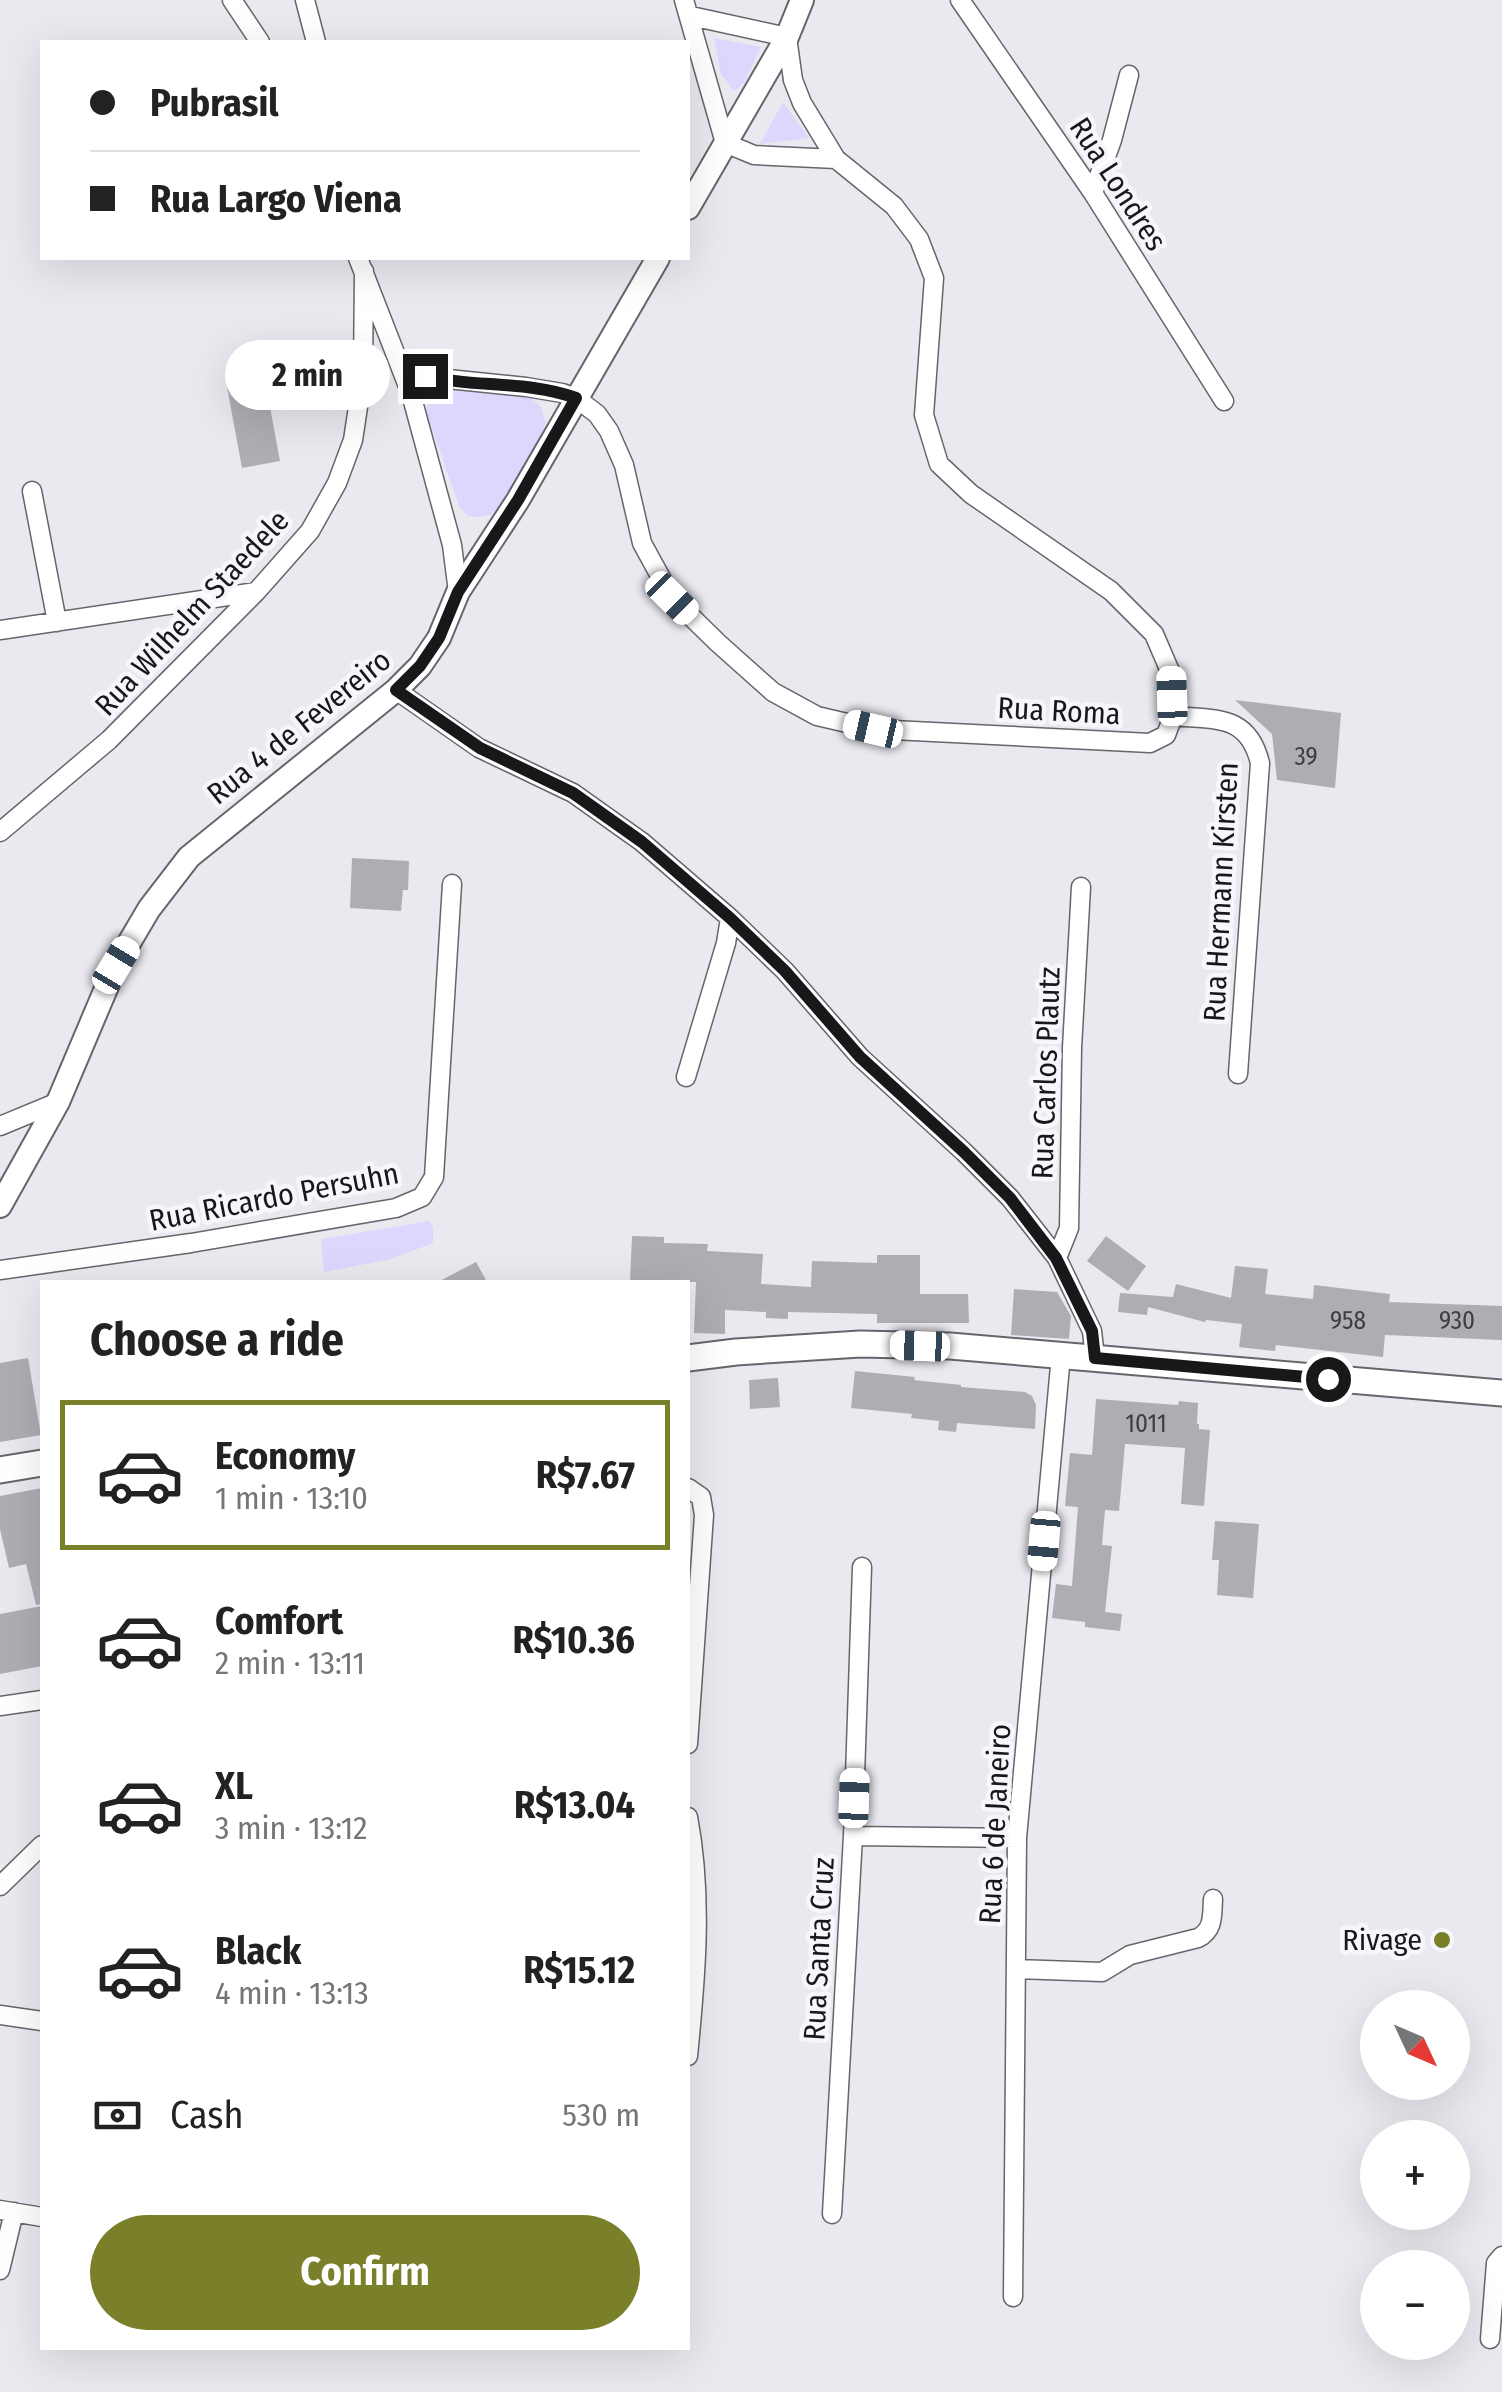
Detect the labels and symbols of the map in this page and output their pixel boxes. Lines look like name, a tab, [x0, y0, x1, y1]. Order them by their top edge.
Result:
street label: Rua Londres	[1062, 111, 1174, 257]
callout: 2 min	[225, 341, 390, 411]
route end	[403, 354, 448, 399]
street label: Rua Wilhelm Staedele	[87, 503, 297, 723]
car	[640, 566, 704, 630]
street label: Rua 4 de Fevereiro	[200, 642, 398, 812]
car	[1156, 665, 1188, 727]
street label: Rua Roma	[997, 690, 1121, 732]
car	[840, 708, 906, 750]
house number: 39	[1294, 742, 1318, 772]
street label: Rua Hermann Kirsten	[1196, 761, 1246, 1023]
car	[88, 932, 144, 998]
street label: Rua Carlos Plautz	[1024, 966, 1068, 1180]
street label: Rua Ricardo Persuhn	[146, 1155, 402, 1239]
house number: 958	[1330, 1306, 1366, 1336]
house number: 930	[1439, 1306, 1475, 1336]
car	[889, 1330, 951, 1362]
route start	[1306, 1357, 1351, 1402]
house number: 1011	[1125, 1409, 1167, 1439]
car	[1026, 1510, 1062, 1572]
street label: Rua 6 de Janeiro	[972, 1723, 1018, 1925]
car	[838, 1767, 870, 1829]
street label: Rua Santa Cruz	[796, 1856, 842, 2041]
place label: Rivage	[1342, 1922, 1422, 1958]
marker: Rivage	[1431, 1929, 1453, 1951]
north arrow	[1360, 1990, 1470, 2100]

